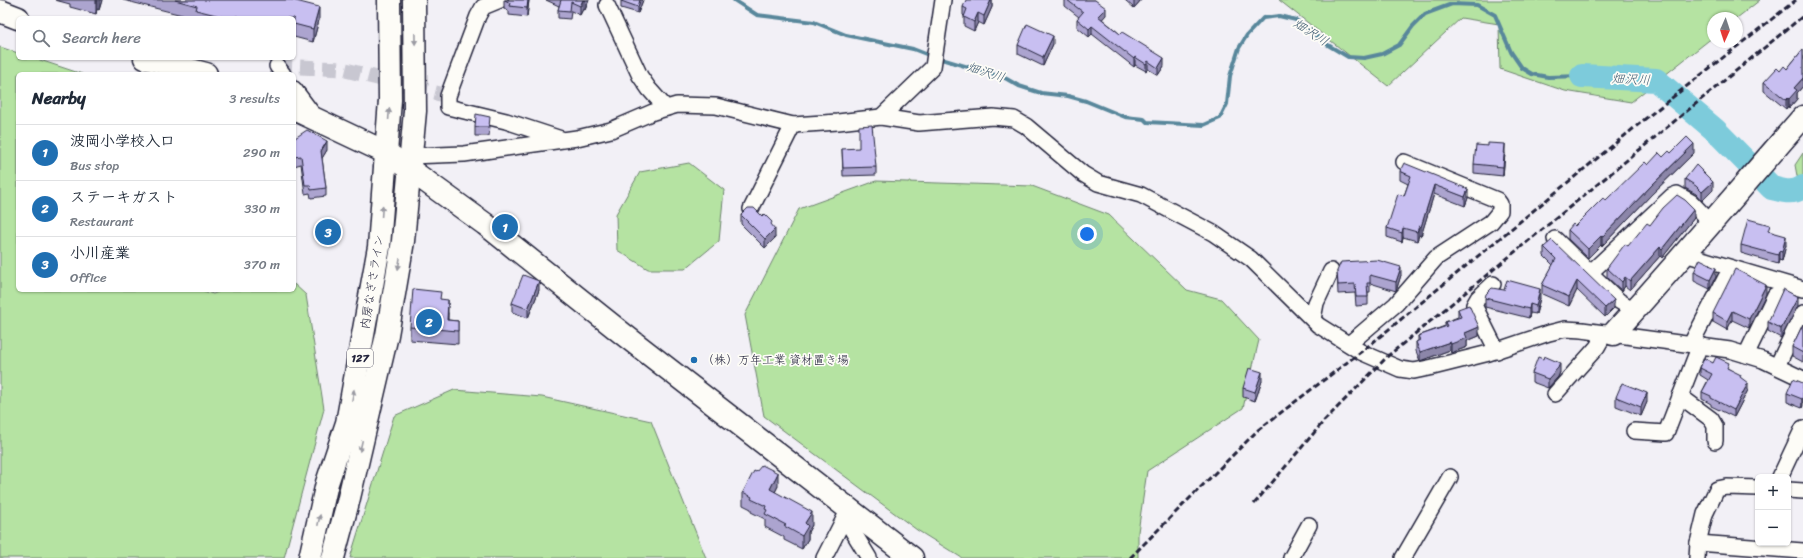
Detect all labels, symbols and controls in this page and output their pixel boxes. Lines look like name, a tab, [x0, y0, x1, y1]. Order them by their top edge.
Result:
water label: 畑沢川	[1288, 12, 1334, 52]
north arrow	[1707, 12, 1743, 48]
search box	[16, 16, 296, 60]
text: Search here	[62, 25, 141, 51]
icon: search	[30, 27, 52, 49]
one-way arrow	[412, 33, 418, 46]
water label: 畑沢川	[964, 55, 1008, 89]
water label: 畑沢川	[1611, 66, 1651, 92]
text: Nearby	[32, 83, 86, 113]
text: 3 results	[229, 87, 280, 110]
one-way arrow	[386, 108, 393, 120]
text: 波岡小学校入口	[70, 128, 175, 154]
text: 1	[42, 141, 48, 164]
text: 290 m	[243, 141, 280, 164]
text: Bus stop	[70, 154, 119, 177]
text: ステーキガスト	[70, 184, 177, 210]
text: 2	[41, 197, 49, 220]
text: 330 m	[244, 197, 280, 220]
one-way arrow	[379, 205, 386, 217]
text: Restaurant	[70, 210, 134, 233]
pin: 1	[492, 212, 518, 242]
pin: 3	[315, 217, 341, 247]
your location	[1077, 224, 1097, 244]
street label: 内房なぎさライン	[354, 233, 390, 331]
text: 小川産業	[70, 240, 130, 266]
text: 3	[41, 253, 49, 276]
text: 370 m	[244, 253, 280, 276]
one-way arrow	[396, 257, 402, 270]
text: Office	[70, 266, 107, 289]
pin: 2	[416, 307, 442, 337]
road number: 127	[347, 349, 373, 367]
place label: （株）万年工業 資材置き場	[702, 349, 849, 371]
marker: （株）万年工業 資材置き場	[689, 355, 699, 365]
one-way arrow	[350, 388, 356, 401]
one-way arrow	[358, 439, 364, 452]
map controls	[1755, 474, 1791, 546]
button: +	[1755, 474, 1791, 510]
button: −	[1755, 510, 1791, 546]
one-way arrow	[316, 514, 322, 526]

